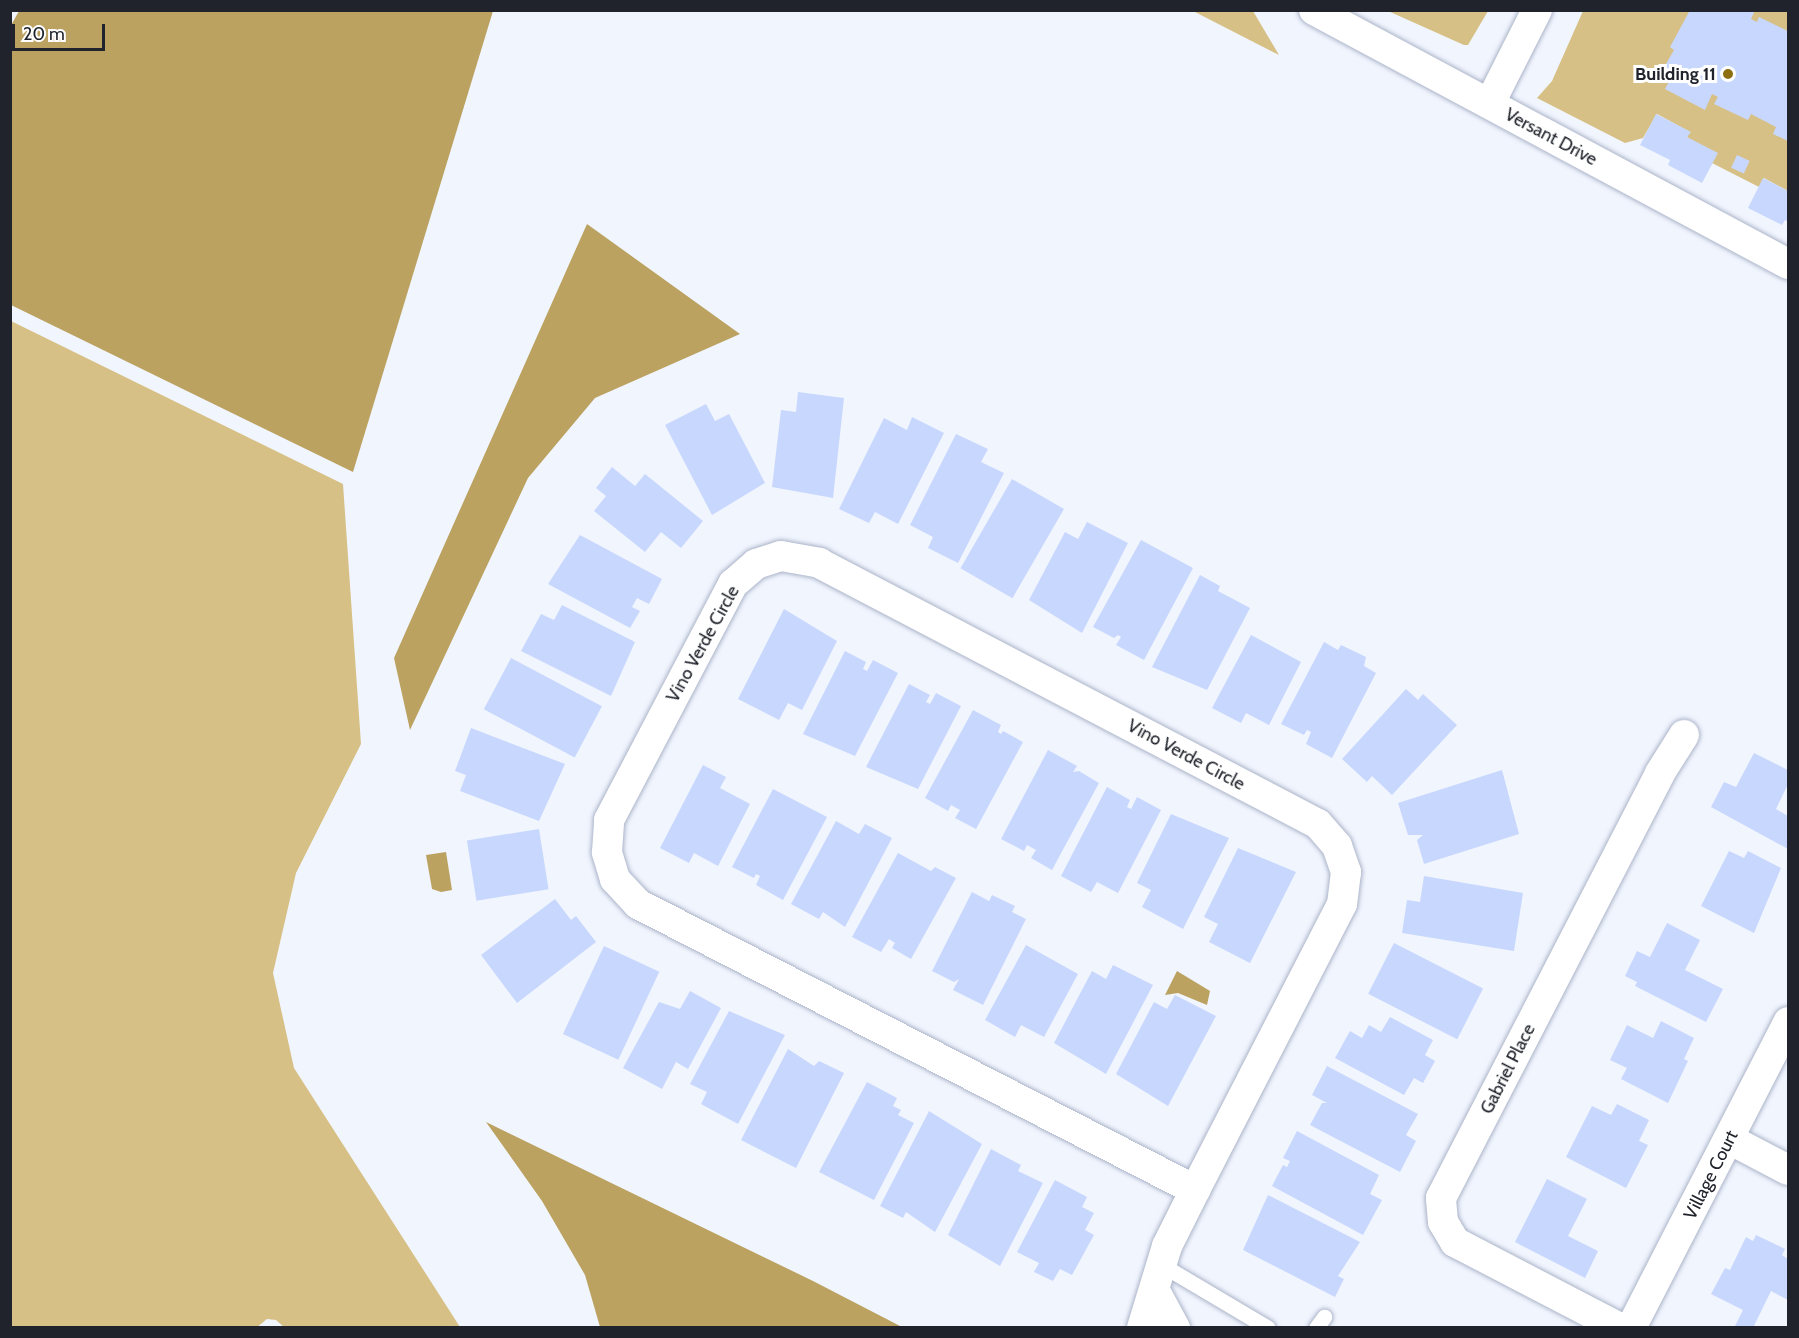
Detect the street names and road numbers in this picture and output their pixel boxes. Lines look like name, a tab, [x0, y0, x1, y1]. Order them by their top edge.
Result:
street label: Versant Drive	[1501, 104, 1601, 170]
street label: Vino Verde Circle	[662, 582, 744, 706]
street label: Vino Verde Circle	[1124, 715, 1248, 795]
street label: Gabriel Place	[1476, 1020, 1540, 1118]
street label: Village Court	[1679, 1127, 1743, 1223]

